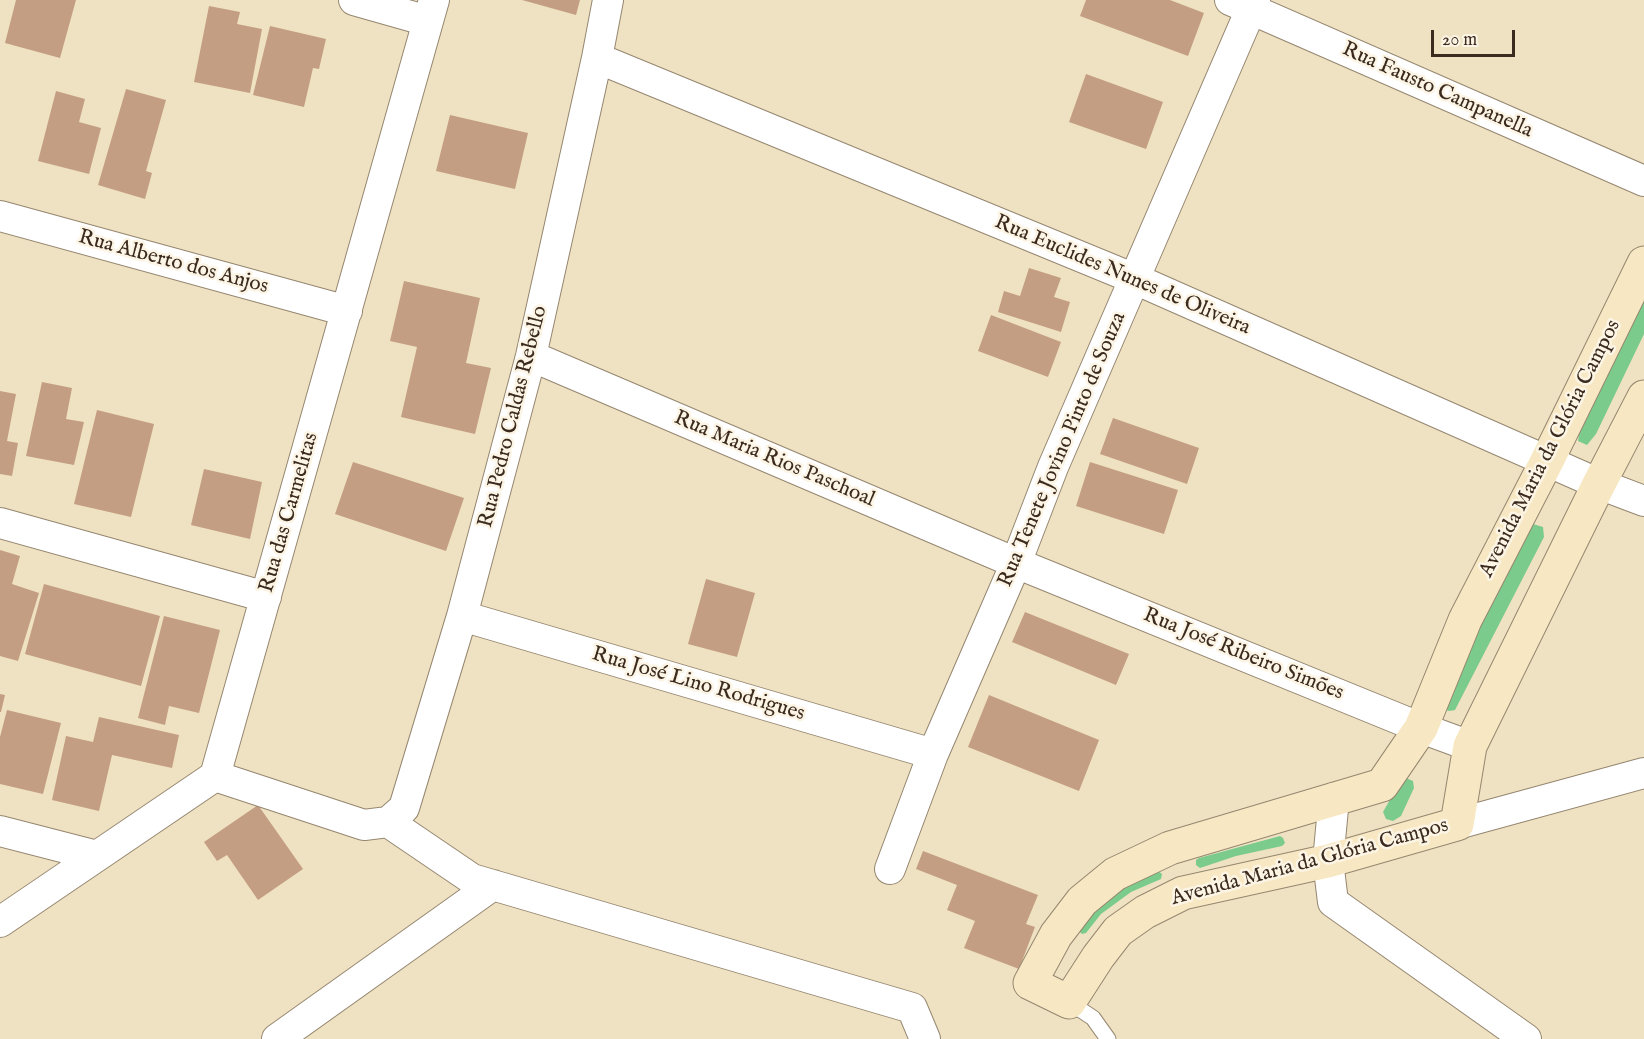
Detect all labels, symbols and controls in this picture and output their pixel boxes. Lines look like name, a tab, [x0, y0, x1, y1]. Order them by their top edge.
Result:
scale bar	[1434, 18, 1518, 56]
text: 20 m	[1442, 29, 1477, 52]
street label: Rua Fausto Campanella	[1338, 38, 1536, 144]
street label: Rua Euclides Nunes de Oliveira	[990, 211, 1254, 341]
street label: Rua Alberto dos Anjos	[75, 226, 271, 300]
street label: Rua Pedro Caldas Rebello	[474, 303, 554, 531]
street label: Rua Tenete Jovino Pinto de Souza	[994, 309, 1132, 591]
street label: Avenida Maria da Glória Campos	[1475, 316, 1627, 582]
street label: Rua Maria Rios Paschoal	[670, 406, 878, 514]
street label: Rua das Carmelitas	[255, 430, 325, 596]
street label: Rua José Ribeiro Simões	[1139, 603, 1347, 707]
street label: Rua José Lino Rodrigues	[589, 643, 807, 727]
street label: Avenida Maria da Glória Campos	[1169, 814, 1451, 912]

